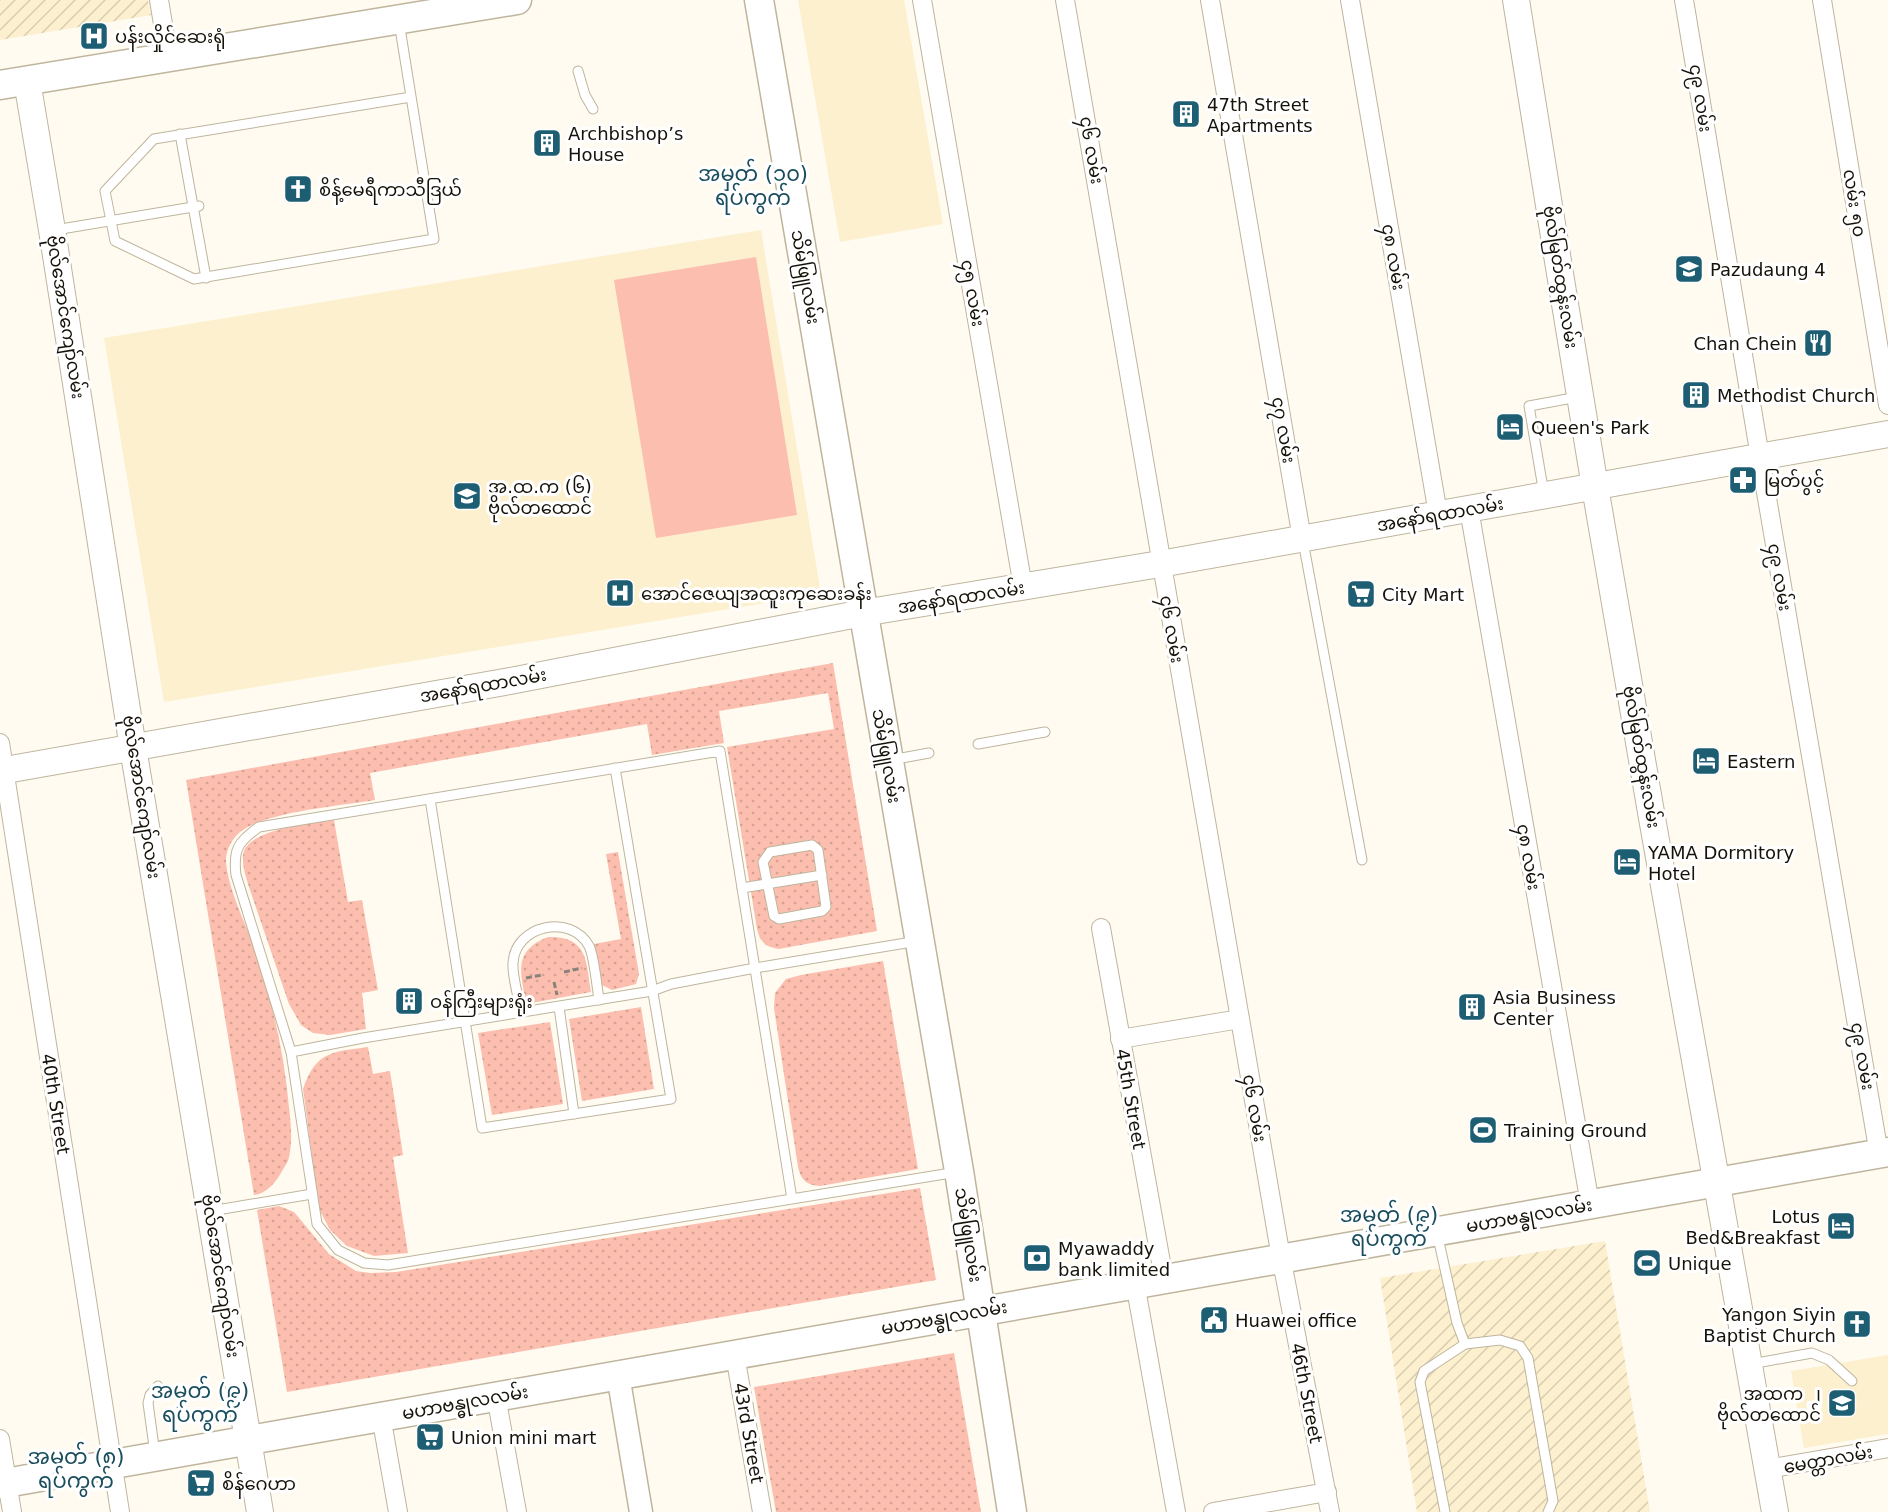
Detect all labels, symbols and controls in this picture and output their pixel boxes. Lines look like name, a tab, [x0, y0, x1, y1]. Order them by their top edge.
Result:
hospital icon: ပန်းလှိုင်ဆေးရုံ	[78, 20, 110, 52]
place label: ပန်းလှိုင်ဆေးရုံ	[115, 23, 225, 52]
street label: ၄၉ လမ်း	[1680, 62, 1719, 134]
place label: 47th Street Apartments	[1207, 94, 1313, 136]
building icon: 47th Street Apartments	[1170, 98, 1202, 130]
street label: ၄၆ လမ်း	[1071, 114, 1110, 186]
place label: Archbishop’s House	[568, 123, 683, 165]
building icon: Archbishop’s House	[531, 127, 563, 159]
district label: အမှတ် (၁၀) ရပ်ကွက်	[698, 158, 808, 215]
street label: လမ်း ၅၀	[1834, 167, 1873, 239]
church icon: စိန့်မေရီကာသီဒြယ်	[282, 173, 314, 205]
place label: စိန့်မေရီကာသီဒြယ်	[319, 176, 462, 205]
street label: ဗိုလ်မြတ်ထွန်းလမ်း	[1534, 204, 1586, 351]
street label: ၄၈ လမ်း	[1373, 222, 1412, 293]
street label: သိမ်ဖြူလမ်း	[782, 228, 828, 327]
street label: ဗိုလ်အောင်ကျော်လမ်း	[38, 233, 92, 401]
school or university icon: Pazudaung 4	[1673, 253, 1705, 285]
street label: ၄၅ လမ်း	[952, 258, 991, 329]
place label: Pazudaung 4	[1710, 259, 1826, 280]
restaurant icon: Chan Chein	[1802, 327, 1834, 359]
place label: Chan Chein	[1693, 333, 1797, 354]
building icon: Methodist Church	[1680, 379, 1712, 411]
place label: Methodist Church	[1717, 385, 1875, 406]
street label: ၄၇ လမ်း	[1263, 395, 1302, 466]
hotel icon: Queen's Park	[1494, 411, 1526, 443]
place label: Queen's Park	[1531, 417, 1650, 438]
pharmacy icon: မြတ်ပွင့်	[1727, 464, 1759, 496]
place label: မြတ်ပွင့်	[1764, 468, 1824, 496]
place label: အ.ထ.က (၆) ဗိုလ်တထောင်	[488, 475, 592, 523]
school or university icon: အ.ထ.က (၆) ဗိုလ်တထောင်	[451, 480, 483, 512]
street label: အနော်ရထာလမ်း	[1375, 491, 1506, 540]
street label: ၄၉ လမ်း	[1759, 541, 1798, 613]
street label: အနော်ရထာလမ်း	[896, 575, 1027, 622]
hospital icon: အောင်ဇေယျအထူးကုဆေးခန်း	[604, 577, 636, 609]
supermarket icon: City Mart	[1345, 578, 1377, 610]
place label: အောင်ဇေယျအထူးကုဆေးခန်း	[641, 581, 872, 609]
place label: City Mart	[1382, 584, 1464, 605]
street label: ၄၆ လမ်း	[1151, 593, 1190, 665]
street label: အနော်ရထာလမ်း	[418, 662, 549, 711]
street label: ဗိုလ်မြတ်ထွန်းလမ်း	[1614, 684, 1668, 831]
street label: သိမ်ဖြူလမ်း	[863, 707, 909, 806]
street label: ဗိုလ်အောင်ကျော်လမ်း	[114, 713, 168, 881]
hotel icon: Eastern	[1690, 745, 1722, 777]
place label: Eastern	[1727, 751, 1795, 772]
street label: ၄၈ လမ်း	[1508, 822, 1547, 893]
place label: YAMA Dormitory Hotel	[1647, 842, 1794, 884]
hotel icon: YAMA Dormitory Hotel	[1611, 846, 1643, 878]
building icon: ဝန်ကြီးများရုံး	[393, 985, 425, 1017]
place label: Asia Business Center	[1493, 987, 1616, 1029]
place label: ဝန်ကြီးများရုံး	[430, 988, 533, 1017]
building icon: Asia Business Center	[1456, 991, 1488, 1023]
street label: ၄၉ လမ်း	[1842, 1020, 1881, 1092]
street label: 45th Street	[1112, 1047, 1150, 1151]
street label: 40th Street	[38, 1052, 74, 1156]
street label: ၄၆ လမ်း	[1234, 1072, 1273, 1144]
sports icon: Training Ground	[1467, 1114, 1499, 1146]
place label: Training Ground	[1503, 1120, 1647, 1141]
street label: သိမ်ဖြူလမ်း	[946, 1186, 990, 1285]
street label: ဗိုလ်အောင်ကျော်လမ်း	[193, 1192, 247, 1360]
street label: မဟာဗန္ဓုလလမ်း	[1464, 1192, 1595, 1242]
district label: အမှတ် (၉) ရပ်ကွက်	[1340, 1199, 1438, 1256]
place label: Lotus Bed&Breakfast	[1685, 1206, 1820, 1248]
hotel icon: Lotus Bed&Breakfast	[1825, 1210, 1857, 1242]
place label: Myawaddy bank limited	[1058, 1238, 1170, 1280]
bank icon: Myawaddy bank limited	[1021, 1242, 1053, 1274]
sports icon: Unique	[1631, 1247, 1663, 1279]
place label: Unique	[1668, 1253, 1732, 1274]
street label: မဟာဗန္ဓုလလမ်း	[879, 1294, 1010, 1344]
public building icon: Huawei office	[1198, 1304, 1230, 1336]
place label: Yangon Siyin Baptist Church	[1703, 1304, 1836, 1346]
church icon: Yangon Siyin Baptist Church	[1841, 1308, 1873, 1340]
place label: Huawei office	[1235, 1310, 1357, 1331]
street label: 46th Street	[1287, 1341, 1327, 1445]
district label: အမှတ် (၉) ရပ်ကွက်	[151, 1375, 249, 1432]
street label: မဟာဗန္ဓုလလမ်း	[400, 1379, 531, 1429]
street label: 43rd Street	[730, 1381, 768, 1485]
place label: အထက ၂ ဗိုလ်တထောင်	[1717, 1383, 1821, 1430]
school or university icon: အထက ၂ ဗိုလ်တထောင်	[1826, 1387, 1858, 1419]
supermarket icon: Union mini mart	[414, 1421, 446, 1453]
place label: Union mini mart	[451, 1427, 596, 1448]
street label: မေတ္တာလမ်း	[1781, 1439, 1875, 1482]
district label: အမှတ် (၈) ရပ်ကွက်	[28, 1441, 124, 1498]
supermarket icon: စိန်ဂေဟာ	[185, 1467, 217, 1499]
place label: စိန်ဂေဟာ	[222, 1470, 296, 1499]

